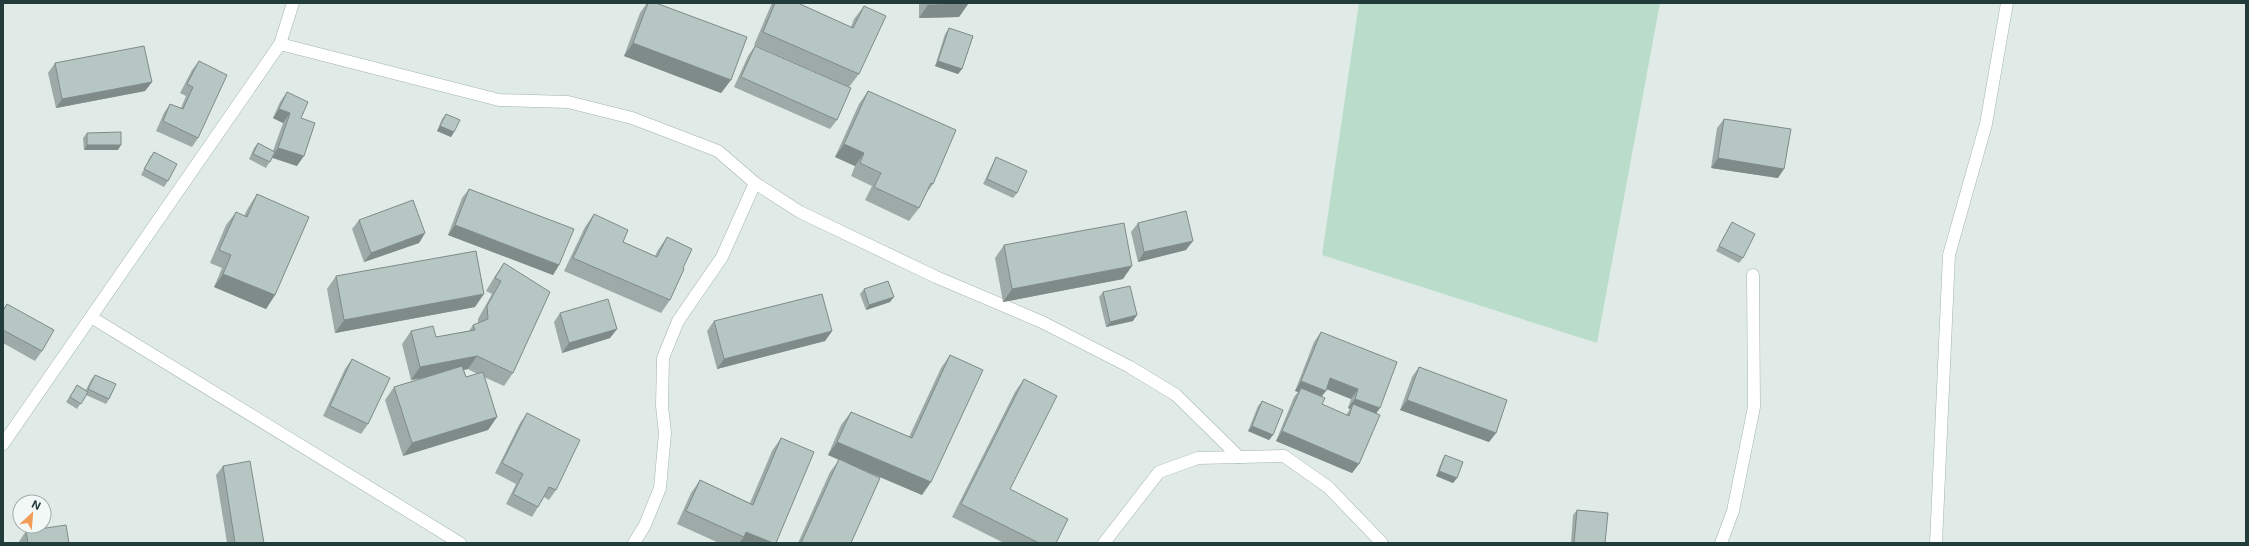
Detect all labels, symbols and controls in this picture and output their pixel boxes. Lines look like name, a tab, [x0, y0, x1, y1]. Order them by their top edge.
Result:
north arrow	[12, 494, 52, 534]
text: N	[30, 497, 43, 513]

